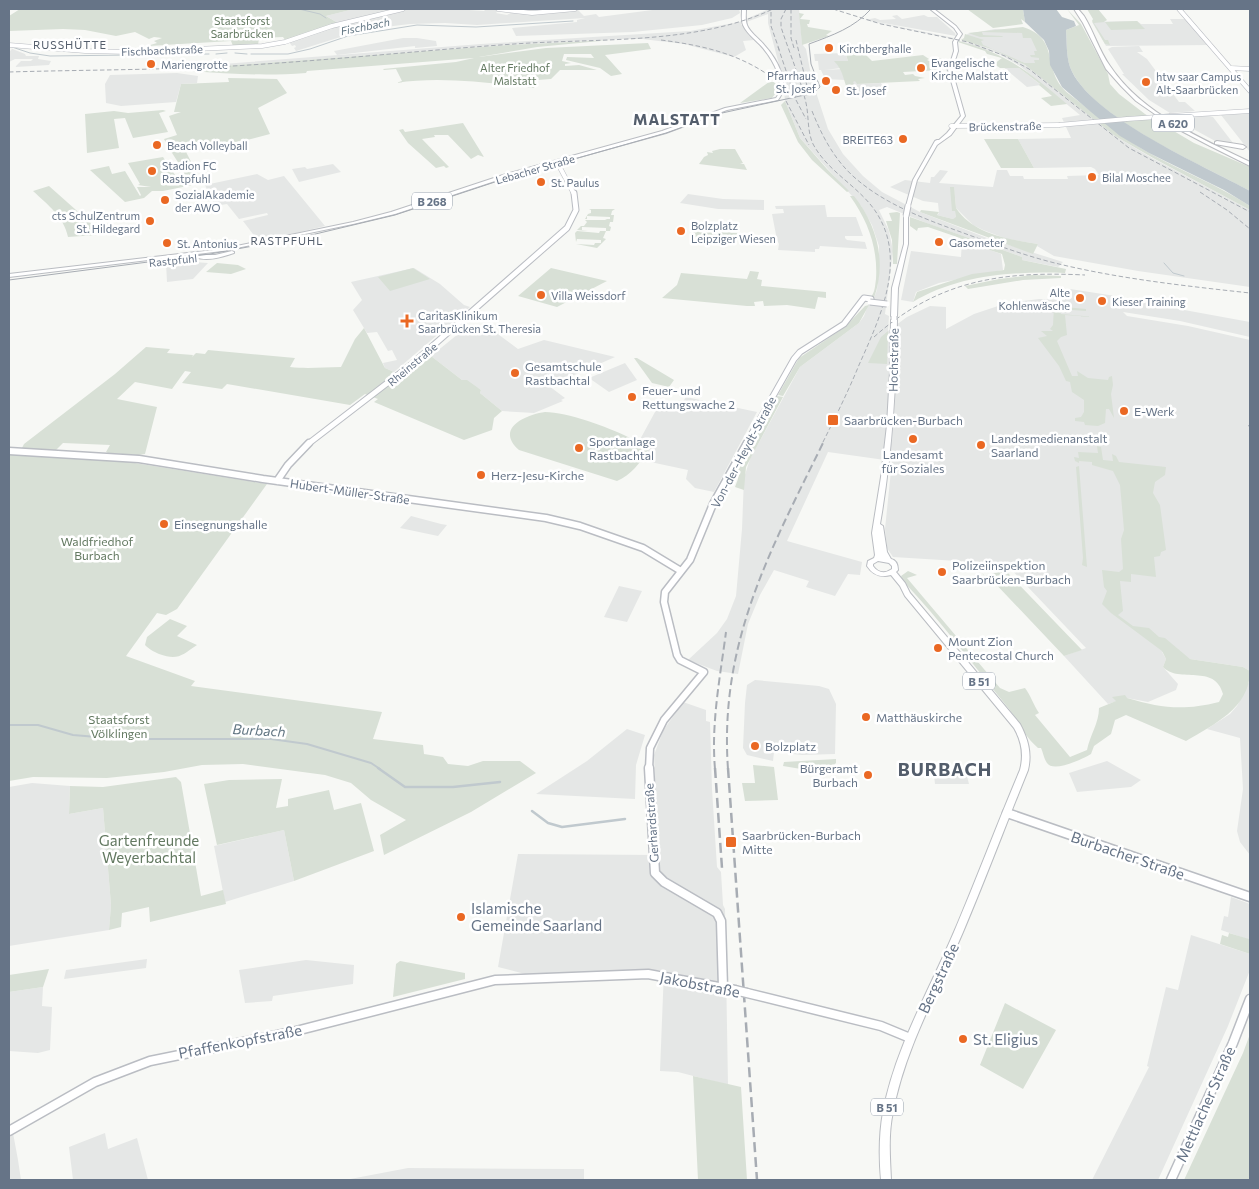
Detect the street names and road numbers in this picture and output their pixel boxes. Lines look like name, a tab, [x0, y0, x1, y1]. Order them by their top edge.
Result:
street label: Fischbachstraße	[121, 42, 203, 58]
road number: A 620	[1152, 115, 1194, 132]
street label: Brückenstraße	[968, 119, 1042, 133]
street label: Lebacher Straße	[494, 151, 576, 187]
road number: B 268	[412, 192, 452, 210]
street label: Rastpfuhl	[148, 251, 198, 269]
street label: Hochstraße	[885, 328, 901, 392]
street label: Rheinstraße	[385, 339, 440, 388]
street label: Von-der-Heydt-Straße	[708, 394, 778, 510]
street label: Hubert-Müller-Straße	[289, 476, 411, 506]
road number: B 51	[963, 672, 995, 689]
street label: Gerhardstraße	[641, 783, 661, 863]
street label: Burbacher Straße	[1069, 827, 1187, 883]
street label: Bergstraße	[914, 940, 962, 1016]
street label: Jakobstraße	[658, 967, 742, 1001]
street label: Pfaffenkopfstraße	[177, 1020, 303, 1062]
street label: Mettlacher Straße	[1171, 1043, 1239, 1164]
road number: B 51	[871, 1098, 903, 1116]

